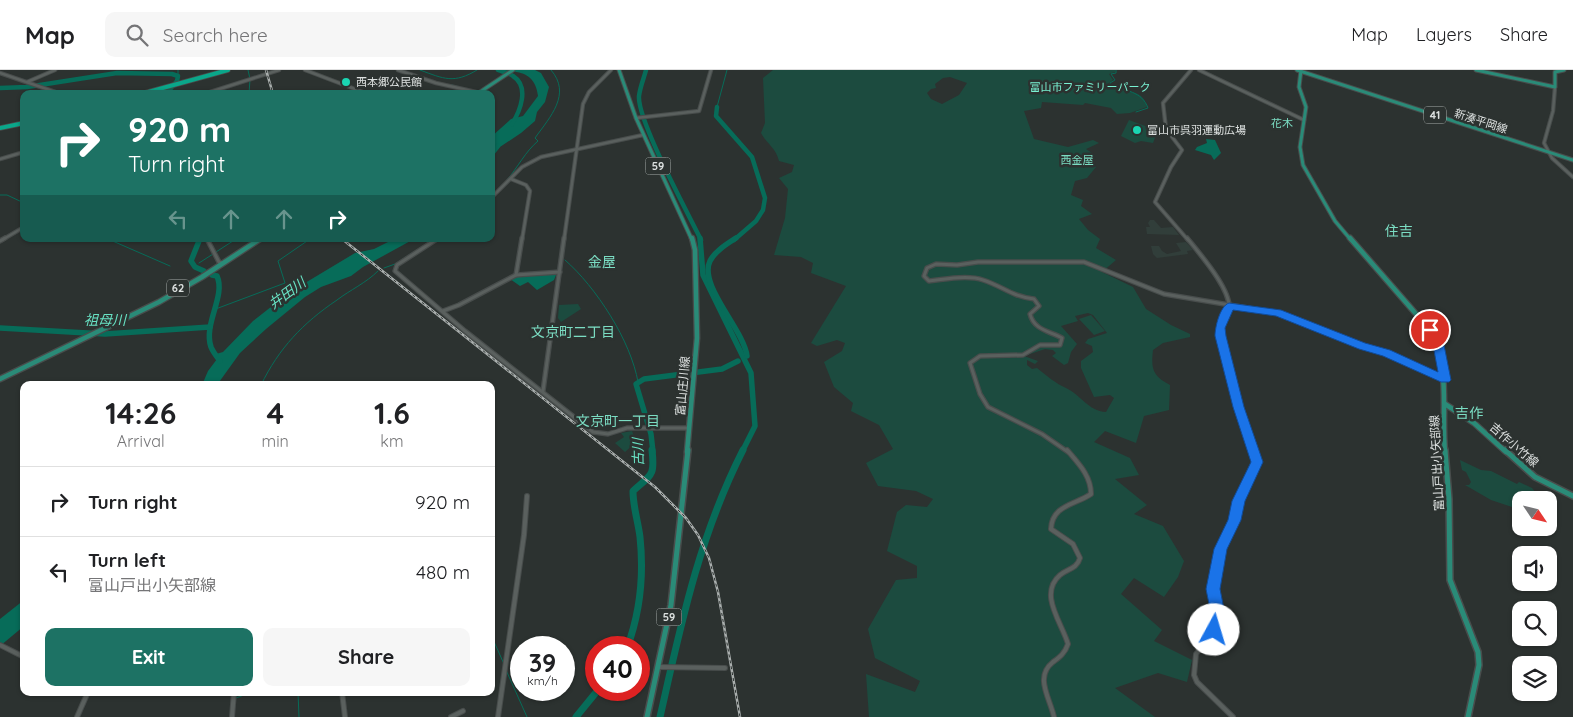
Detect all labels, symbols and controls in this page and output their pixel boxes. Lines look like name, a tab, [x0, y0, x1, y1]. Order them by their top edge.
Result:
search box	[105, 12, 455, 57]
text: Map	[25, 20, 75, 50]
icon: search	[123, 21, 151, 49]
text: Search here	[163, 23, 268, 47]
text: Map	[1351, 23, 1388, 46]
text: Layers	[1416, 23, 1472, 46]
text: Share	[1500, 23, 1548, 46]
place label: 西本郷公民館	[356, 75, 422, 89]
marker: 西本郷公民館	[340, 76, 352, 88]
park label: 富山市ファミリーパーク	[1030, 80, 1150, 94]
road number: 41	[1424, 106, 1446, 124]
street label: 新湊平岡線	[1453, 106, 1509, 136]
text: 920 m	[128, 107, 231, 151]
icon: right	[45, 110, 110, 175]
district label: 花木	[1271, 116, 1293, 130]
place label: 富山市呉羽運動広場	[1147, 123, 1246, 137]
marker: 富山市呉羽運動広場	[1131, 124, 1143, 136]
text: Turn right	[128, 150, 225, 178]
district label: 西金屋	[1061, 153, 1094, 167]
road number: 59	[646, 158, 670, 174]
icon: left	[164, 205, 192, 233]
icon: ahead	[217, 205, 245, 233]
icon: ahead	[270, 205, 298, 233]
icon: right	[323, 205, 351, 233]
district label: 住吉	[1385, 222, 1413, 240]
district label: 金屋	[588, 253, 616, 271]
water label: 井田川	[265, 272, 311, 313]
road number: 62	[167, 280, 189, 297]
pin	[1409, 309, 1451, 351]
water label: 祖母川	[84, 311, 128, 329]
icon: arrive	[1416, 316, 1444, 344]
district label: 文京町二丁目	[531, 323, 615, 341]
street label: 富山庄川線	[672, 355, 693, 417]
text: 14:26	[105, 394, 176, 432]
text: 4	[266, 394, 284, 432]
text: 1.6	[374, 394, 410, 432]
district label: 吉作	[1455, 404, 1483, 422]
district label: 文京町一丁目	[576, 412, 660, 430]
street label: 富山戸出小矢部線	[1426, 415, 1447, 511]
street label: 吉作小竹線	[1487, 419, 1542, 470]
text: Arrival	[117, 431, 165, 451]
text: min	[262, 431, 289, 451]
text: km	[380, 431, 403, 451]
water label: 古川	[629, 436, 647, 466]
icon: right	[45, 488, 73, 516]
text: Turn right	[88, 490, 177, 514]
text: 920 m	[415, 490, 470, 514]
north arrow	[1512, 491, 1558, 536]
map controls	[1512, 491, 1557, 701]
button: sound	[1512, 546, 1557, 591]
text: Turn left	[88, 548, 166, 572]
icon: left	[45, 558, 73, 586]
text: 480 m	[416, 560, 470, 584]
text: 富山戸出小矢部線	[88, 575, 216, 595]
button: search	[1512, 601, 1557, 646]
position arrow	[1187, 603, 1239, 655]
road number: 59	[656, 608, 682, 626]
button: Exit	[45, 628, 253, 686]
button: Share	[263, 628, 470, 686]
speed limit sign: 40	[585, 636, 650, 701]
text: 39	[529, 647, 556, 678]
button: layers	[1512, 656, 1557, 701]
text: km/h	[527, 673, 558, 688]

